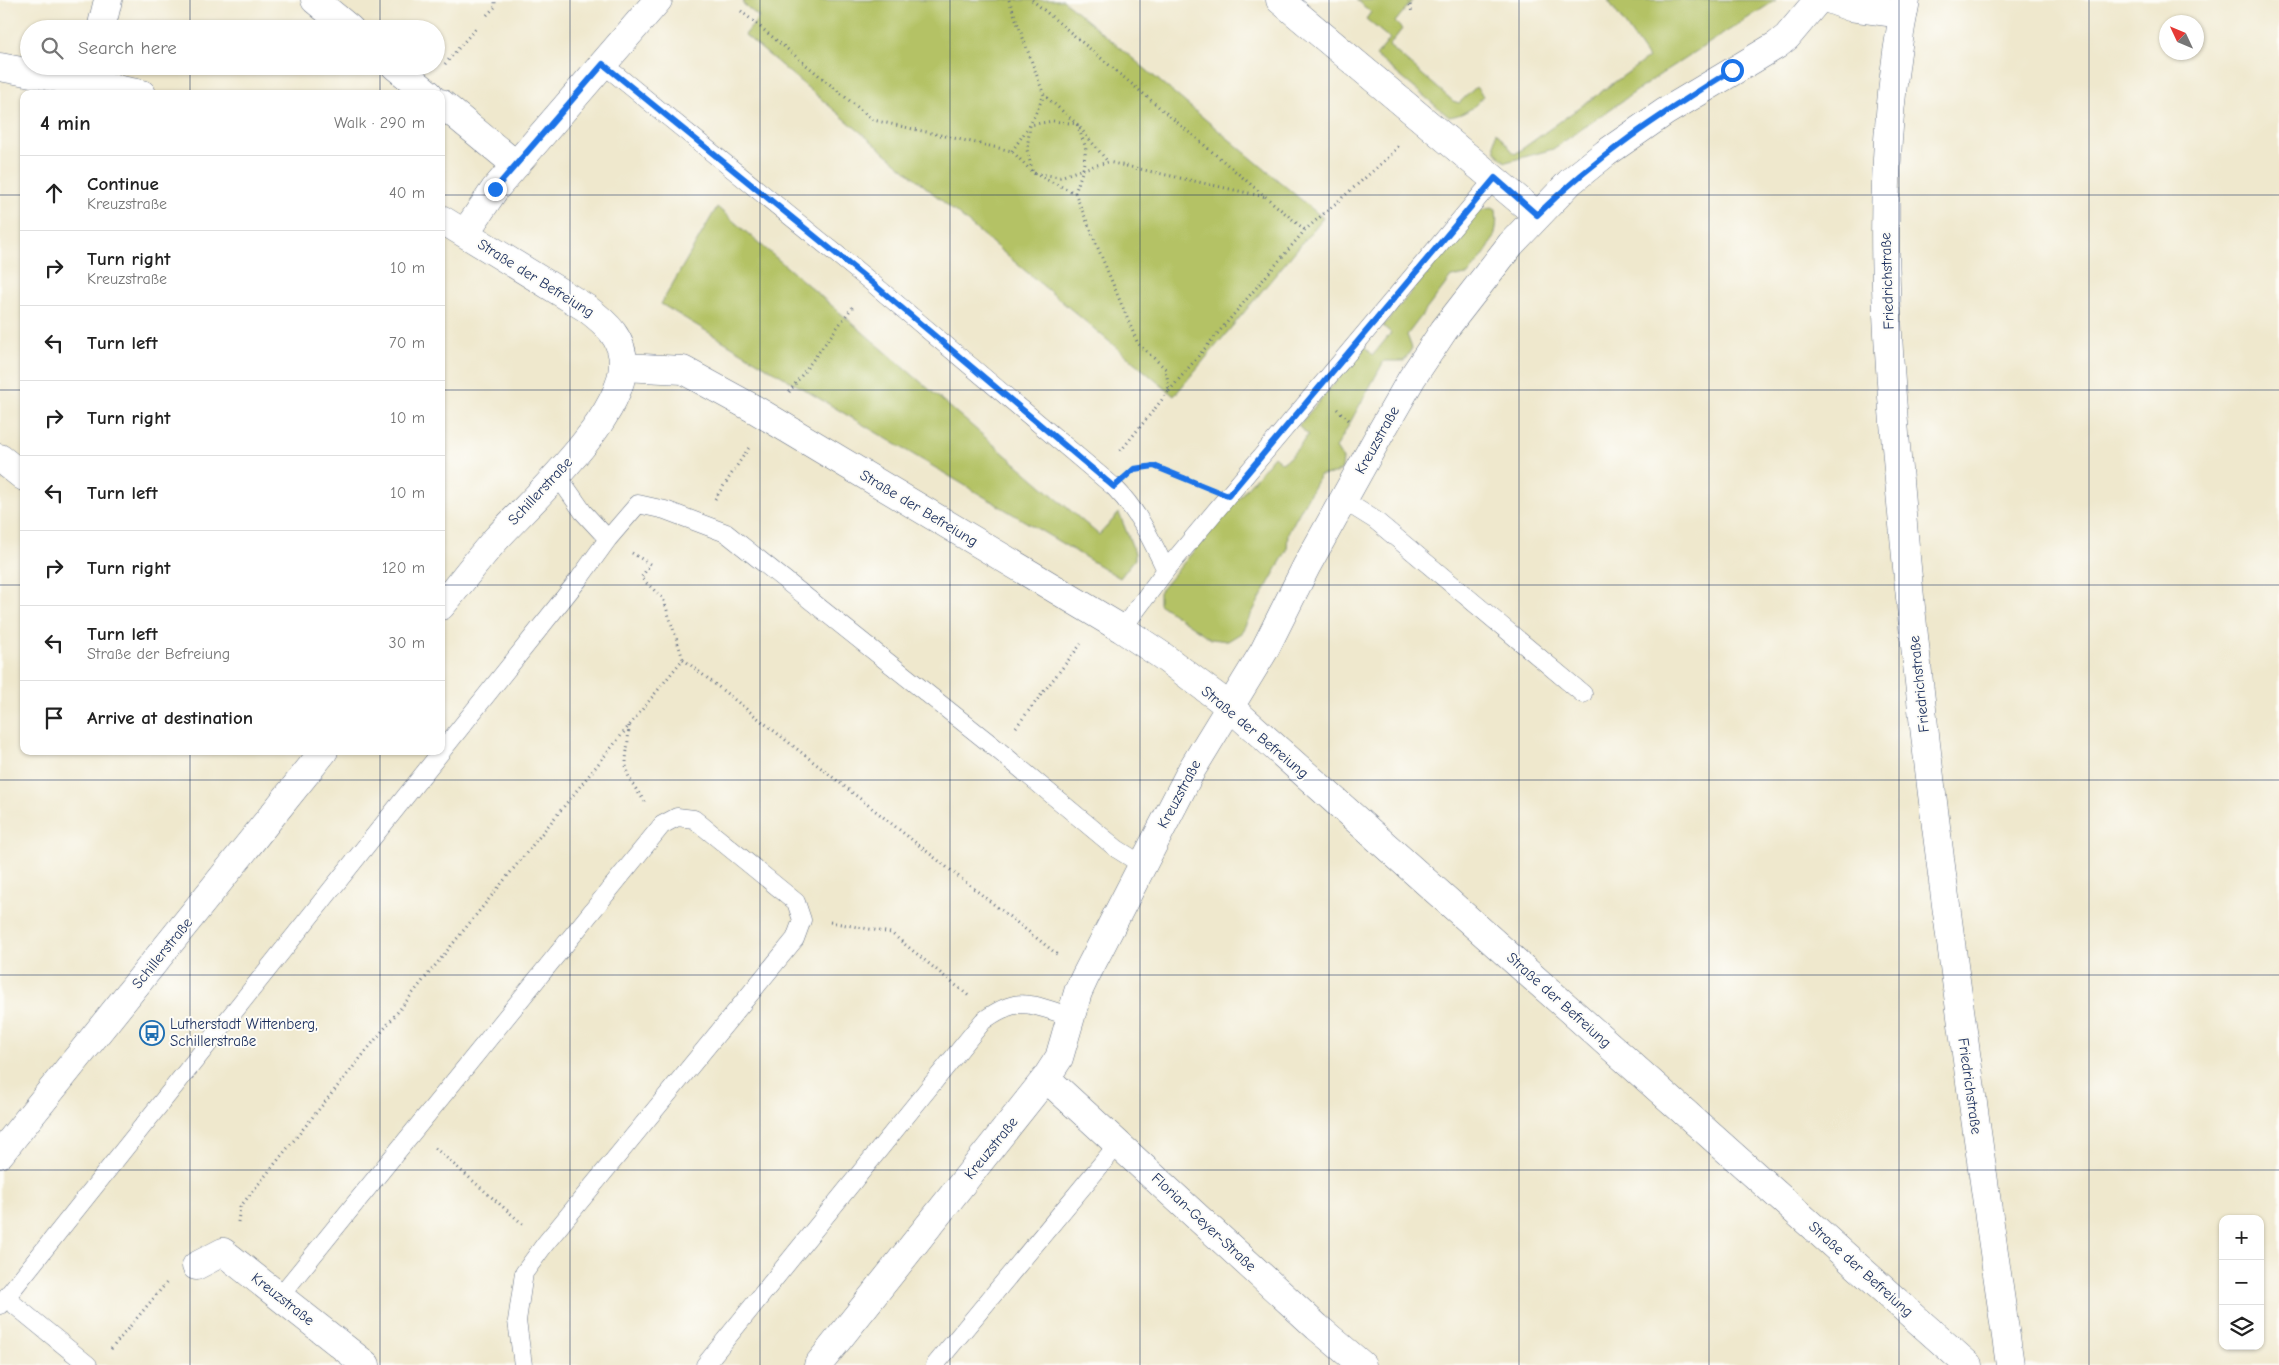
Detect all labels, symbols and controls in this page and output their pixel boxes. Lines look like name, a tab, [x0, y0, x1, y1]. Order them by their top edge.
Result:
north arrow	[2159, 15, 2204, 60]
search box	[20, 20, 445, 75]
icon: search	[38, 34, 66, 62]
text: Search here	[78, 37, 177, 59]
route start	[1721, 59, 1744, 82]
text: 4 min	[40, 111, 91, 135]
text: Walk · 290 m	[334, 114, 425, 132]
text: Continue	[87, 173, 159, 195]
route end	[484, 178, 507, 201]
icon: ahead	[40, 179, 68, 207]
text: 40 m	[389, 184, 425, 202]
text: Kreuzstraße	[87, 195, 167, 213]
street label: Friedrichstraße	[1876, 232, 1898, 330]
street label: Straße der Befreiung	[474, 235, 598, 321]
text: Turn right	[87, 248, 171, 270]
icon: right	[40, 254, 68, 282]
text: 10 m	[390, 259, 425, 277]
text: Kreuzstraße	[87, 270, 167, 288]
icon: left	[40, 329, 68, 357]
text: Turn left	[87, 332, 158, 354]
text: 70 m	[389, 334, 425, 352]
street label: Kreuzstraße	[1351, 402, 1403, 477]
icon: right	[40, 404, 68, 432]
text: Turn right	[87, 407, 171, 429]
text: 10 m	[390, 409, 425, 427]
street label: Schillerstraße	[504, 453, 576, 529]
street label: Straße der Befreiung	[857, 466, 981, 550]
icon: left	[40, 479, 68, 507]
text: Turn left	[87, 482, 158, 504]
text: 10 m	[390, 484, 425, 502]
icon: right	[40, 554, 68, 582]
text: Turn right	[87, 557, 171, 579]
text: 120 m	[382, 559, 425, 577]
text: Turn left	[87, 623, 158, 645]
icon: left	[40, 629, 68, 657]
text: 30 m	[389, 634, 425, 652]
street label: Friedrichstraße	[1905, 634, 1933, 733]
text: Straße der Befreiung	[87, 645, 230, 663]
street label: Straße der Befreiung	[1198, 682, 1312, 782]
icon: arrive	[40, 704, 68, 732]
text: Arrive at destination	[87, 707, 253, 729]
street label: Kreuzstraße	[1153, 756, 1205, 831]
street label: Schillerstraße	[128, 913, 196, 992]
street label: Straße der Befreiung	[1503, 948, 1615, 1052]
place label: Lutherstadt Wittenberg, Schillerstraße	[170, 1015, 318, 1050]
bus stop icon: Lutherstadt Wittenberg, Schillerstraße	[139, 1020, 165, 1046]
street label: Friedrichstraße	[1954, 1036, 1986, 1136]
street label: Kreuzstraße	[960, 1113, 1022, 1183]
street label: Florian-Geyer-Straße	[1148, 1169, 1260, 1275]
map controls	[2219, 1215, 2264, 1350]
button: +	[2219, 1215, 2264, 1260]
street label: Straße der Befreiung	[1805, 1217, 1917, 1321]
button: −	[2219, 1260, 2264, 1305]
street label: Kreuzstraße	[248, 1269, 319, 1330]
button: layers	[2219, 1305, 2264, 1350]

